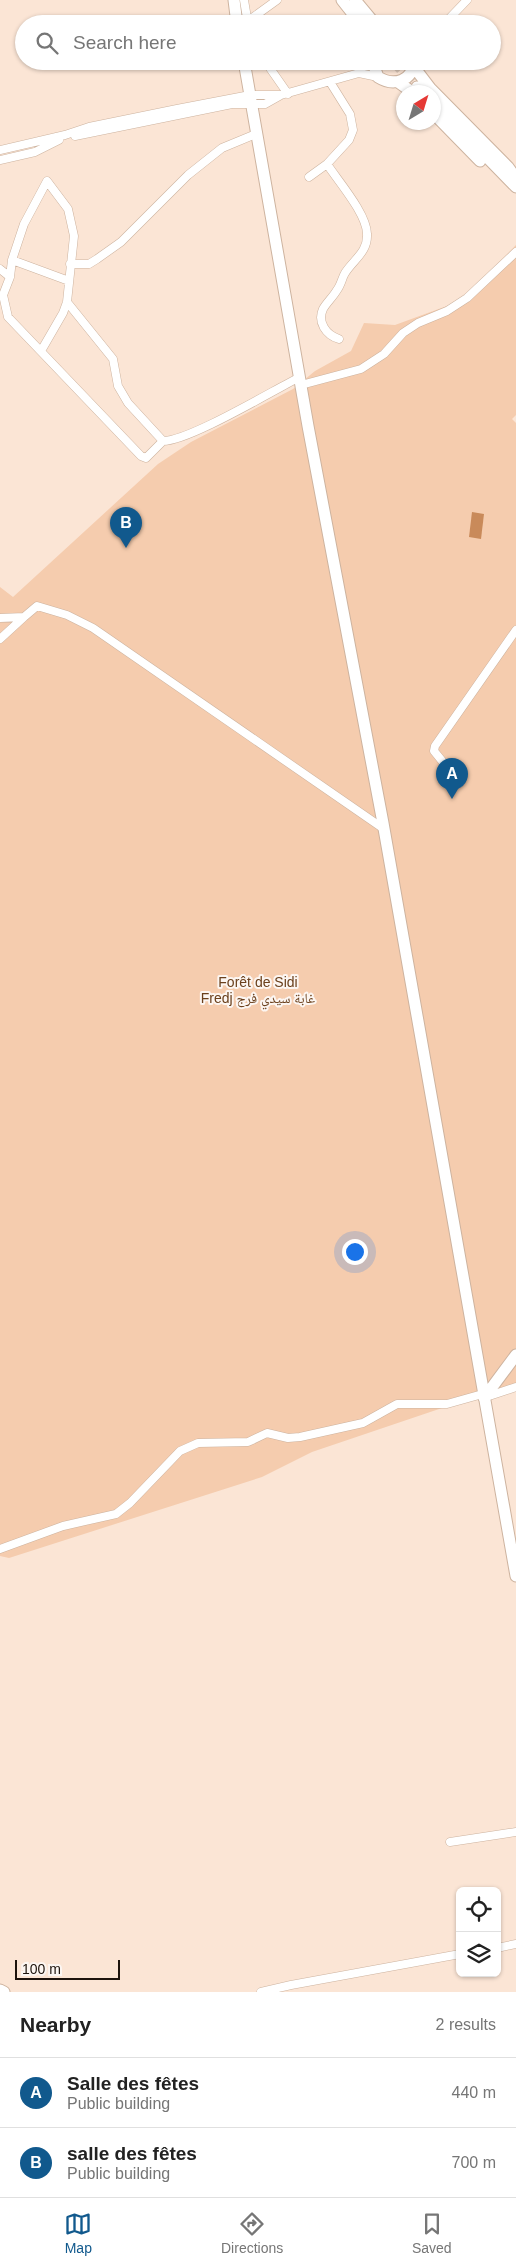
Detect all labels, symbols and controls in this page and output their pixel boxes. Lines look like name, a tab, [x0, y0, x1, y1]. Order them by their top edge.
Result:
search box	[15, 15, 501, 70]
icon: search	[33, 29, 61, 57]
text: Search here	[73, 32, 177, 53]
north arrow	[396, 85, 441, 130]
pin: B	[110, 507, 142, 548]
pin: A	[436, 758, 468, 799]
park label: Forêt de Sidi Fredj غابة سيدي فرج	[201, 974, 315, 1010]
your location	[342, 1239, 368, 1265]
map controls	[456, 1887, 501, 1977]
button: locate	[456, 1887, 501, 1932]
button: layers	[456, 1932, 501, 1977]
scale bar	[15, 1957, 120, 1980]
text: 100 m	[22, 1961, 61, 1977]
text: Nearby	[20, 2013, 91, 2036]
text: 2 results	[436, 2016, 496, 2033]
text: Salle des fêtes	[67, 2073, 199, 2094]
text: A	[30, 2084, 42, 2101]
text: 440 m	[452, 2084, 496, 2101]
text: Public building	[67, 2095, 170, 2112]
text: salle des fêtes	[67, 2143, 197, 2164]
text: B	[30, 2154, 42, 2171]
text: 700 m	[452, 2154, 496, 2171]
text: Public building	[67, 2165, 170, 2182]
tab: Map	[64, 2210, 92, 2256]
tab: Directions	[221, 2210, 283, 2256]
tab: Saved	[412, 2210, 452, 2256]

